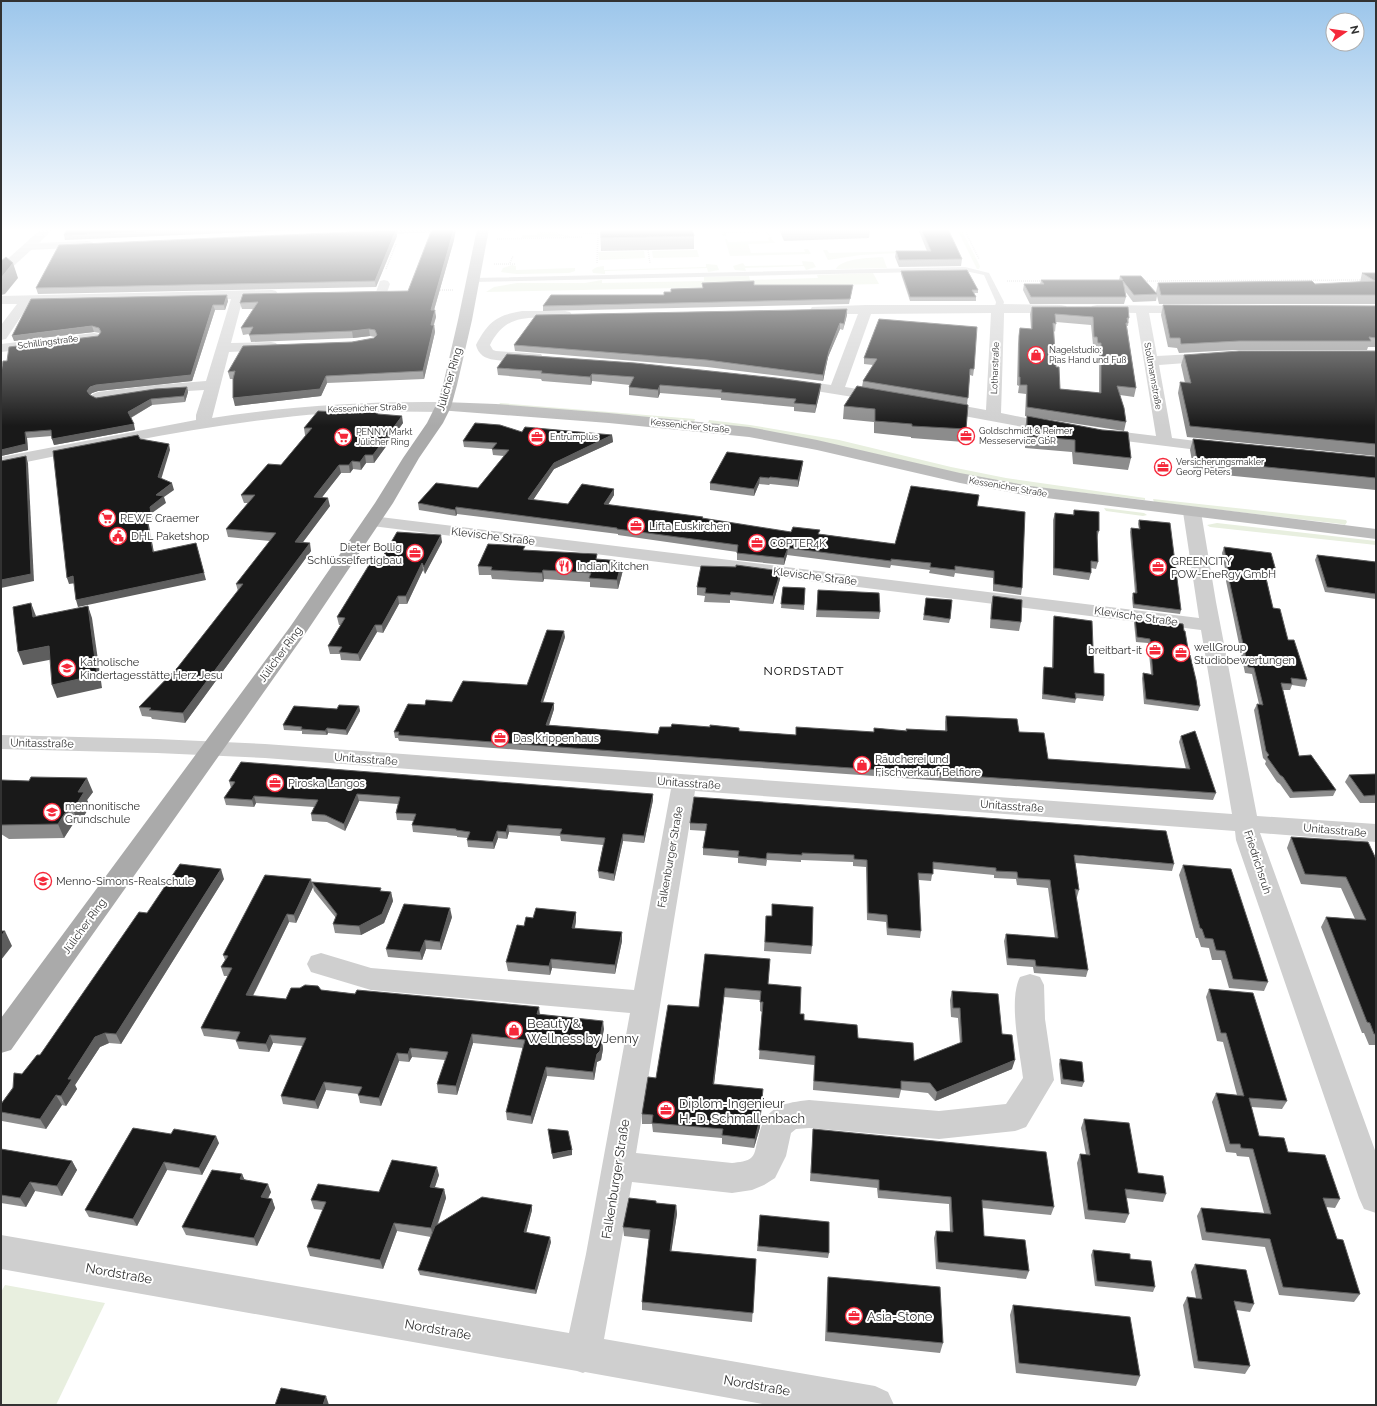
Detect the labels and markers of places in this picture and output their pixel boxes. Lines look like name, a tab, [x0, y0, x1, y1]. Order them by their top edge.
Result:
shop icon: Nagelstudio: Pias Hand und Fuß	[1026, 345, 1046, 365]
place label: Nagelstudio: Pias Hand und Fuß	[1049, 345, 1127, 365]
office icon: Goldschmidt & Reimer Messeservice GbR	[956, 426, 976, 446]
place label: Goldschmidt & Reimer Messeservice GbR	[979, 426, 1073, 446]
supermarket icon: PENNY Markt Jülicher Ring	[333, 427, 353, 447]
place label: PENNY Markt Jülicher Ring	[356, 427, 413, 447]
office icon: Entrümplus	[527, 427, 547, 447]
place label: Entrümplus	[550, 432, 599, 442]
office icon: Versicherungsmakler Georg Peters	[1153, 457, 1173, 477]
place label: Versicherungsmakler Georg Peters	[1176, 457, 1265, 477]
supermarket icon: REWE Craemer	[97, 508, 117, 528]
place label: REWE Craemer	[120, 512, 199, 525]
office icon: Lifta Euskirchen	[626, 516, 646, 536]
place label: Lifta Euskirchen	[649, 520, 730, 533]
public building icon: DHL Paketshop	[108, 526, 128, 546]
place label: DHL Paketshop	[131, 530, 210, 543]
office icon: COPTER4K	[747, 533, 767, 553]
place label: COPTER4K	[770, 537, 827, 550]
place label: Dieter Bollig Schlüsselfertigbau	[307, 541, 402, 567]
office icon: Dieter Bollig Schlüsselfertigbau	[405, 543, 425, 563]
place label: GREENCITY POW-EneRgy GmbH	[1171, 555, 1276, 581]
restaurant icon: Indian Kitchen	[554, 556, 574, 576]
office icon: GREENCITY POW-EneRgy GmbH	[1148, 557, 1168, 577]
place label: Indian Kitchen	[577, 560, 649, 573]
office icon: breitbart-it	[1145, 640, 1165, 660]
place label: wellGroup Studiobewertungen	[1194, 641, 1295, 667]
office icon: wellGroup Studiobewertungen	[1171, 643, 1191, 663]
place label: breitbart-it	[1088, 644, 1142, 657]
place label: Katholische Kindertagesstätte Herz Jesu	[80, 656, 223, 682]
school or university icon: Katholische Kindertagesstätte Herz Jesu	[57, 658, 77, 678]
office icon: Das Krippenhaus	[490, 728, 510, 748]
place label: Das Krippenhaus	[513, 732, 599, 745]
place label: Räucherei und Fischverkauf Belfiore	[875, 753, 982, 779]
shop icon: Räucherei und Fischverkauf Belfiore	[852, 755, 872, 775]
office icon: Piroska Langos	[265, 773, 285, 793]
place label: Piroska Langos	[288, 777, 365, 790]
place label: mennonitische Grundschule	[65, 800, 141, 826]
school or university icon: mennonitische Grundschule	[42, 802, 62, 822]
school or university icon: Menno-Simons-Realschule	[33, 871, 53, 891]
place label: Menno-Simons-Realschule	[56, 875, 195, 888]
place label: Beauty & Wellness by Jenny	[527, 1016, 639, 1046]
shop icon: Beauty & Wellness by Jenny	[504, 1020, 524, 1040]
place label: Diplom-Ingenieur H.-D. Schmallenbach	[679, 1096, 805, 1126]
office icon: Diplom-Ingenieur H.-D. Schmallenbach	[656, 1100, 676, 1120]
office icon: Asia-Stone	[844, 1306, 864, 1326]
place label: Asia-Stone	[867, 1309, 933, 1324]

